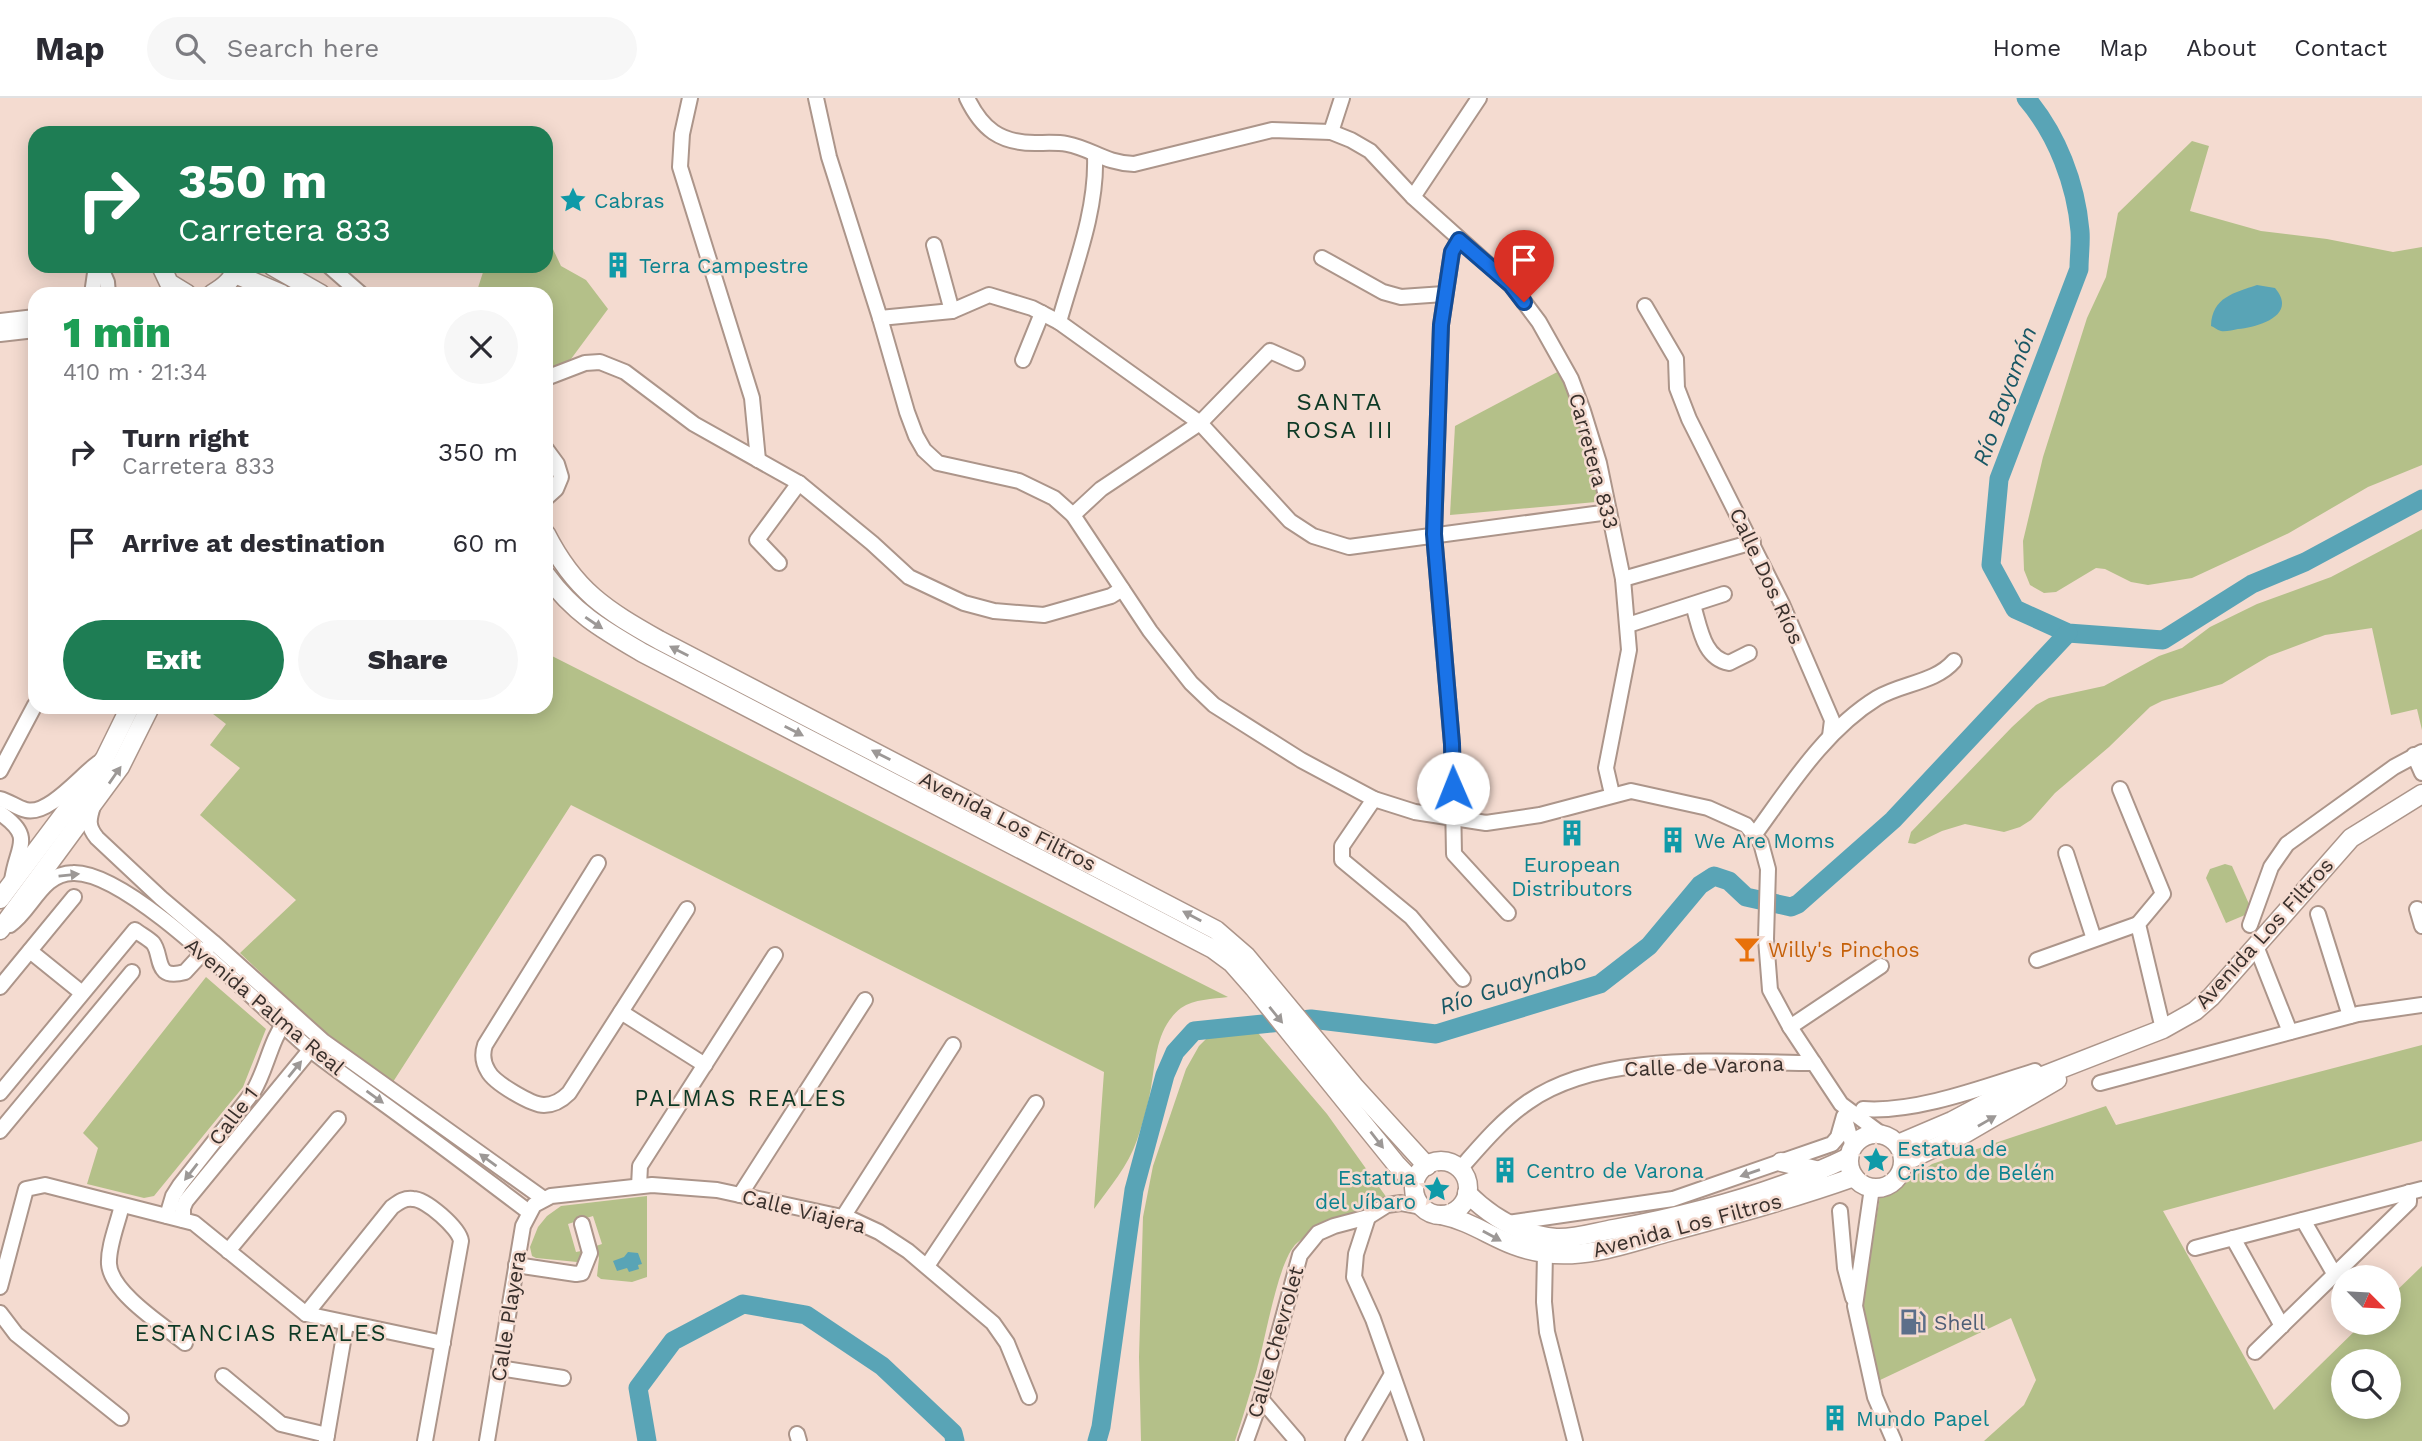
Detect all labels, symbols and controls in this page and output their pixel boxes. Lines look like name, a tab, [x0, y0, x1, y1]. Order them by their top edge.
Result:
search box	[147, 17, 637, 80]
text: Map	[35, 29, 105, 68]
icon: search	[171, 29, 209, 67]
text: Search here	[227, 33, 379, 63]
text: Home	[1993, 34, 2061, 62]
text: Map	[2099, 34, 2148, 62]
text: About	[2186, 34, 2256, 62]
text: Contact	[2294, 34, 2387, 62]
text: 350 m	[178, 152, 327, 210]
icon: right	[63, 154, 154, 245]
place icon: Cabras	[558, 185, 588, 215]
place label: Cabras	[594, 188, 665, 213]
text: Carretera 833	[178, 211, 391, 249]
pin	[1494, 230, 1554, 302]
icon: arrive	[1505, 241, 1543, 279]
building icon: Terra Campestre	[603, 250, 633, 280]
place label: Terra Campestre	[639, 253, 809, 278]
text: 1 min	[63, 308, 171, 357]
button: close	[444, 310, 518, 384]
water label: Río Bayamón	[1967, 323, 2043, 469]
text: 410 m · 21:34	[63, 359, 207, 386]
district label: SANTA ROSA III	[1285, 388, 1395, 444]
street label: Carretera 833	[1564, 390, 1624, 532]
text: Turn right	[122, 423, 249, 453]
icon: right	[63, 433, 101, 471]
text: 350 m	[438, 437, 518, 467]
text: Carretera 833	[122, 453, 275, 480]
street label: Calle Dos Ríos	[1724, 504, 1810, 648]
icon: arrive	[63, 524, 101, 562]
text: Arrive at destination	[122, 528, 385, 558]
text: 60 m	[452, 528, 518, 558]
one-way arrow	[585, 616, 603, 630]
button: Exit	[63, 620, 284, 700]
button: Share	[298, 620, 518, 700]
one-way arrow	[669, 645, 689, 656]
one-way arrow	[784, 726, 804, 737]
one-way arrow	[871, 750, 891, 761]
position arrow	[1416, 751, 1490, 825]
one-way arrow	[108, 766, 122, 784]
street label: Avenida Los Filtros	[916, 766, 1100, 876]
building icon: European Distributors	[1557, 818, 1587, 848]
building icon: We Are Moms	[1658, 825, 1688, 855]
place label: We Are Moms	[1694, 828, 1835, 853]
place label: European Distributors	[1511, 852, 1633, 901]
street label: Avenida Los Filtros	[2190, 852, 2338, 1014]
one-way arrow	[58, 869, 80, 880]
one-way arrow	[1182, 910, 1201, 922]
street label: Avenida Palma Real	[180, 932, 350, 1080]
bar icon: Willy's Pinchos	[1732, 934, 1762, 964]
place label: Willy's Pinchos	[1768, 937, 1920, 962]
water label: Río Guaynabo	[1436, 947, 1590, 1021]
one-way arrow	[1269, 1005, 1284, 1023]
street label: Calle de Varona	[1624, 1051, 1785, 1081]
one-way arrow	[287, 1060, 302, 1077]
street label: Calle 1	[203, 1082, 263, 1150]
district label: PALMAS REALES	[634, 1085, 848, 1112]
one-way arrow	[366, 1090, 384, 1104]
one-way arrow	[1977, 1115, 1997, 1127]
one-way arrow	[1369, 1131, 1384, 1149]
place label: Estatua de Cristo de Belén	[1897, 1136, 2055, 1185]
place icon: Estatua de Cristo de Belén	[1861, 1145, 1891, 1175]
one-way arrow	[479, 1153, 497, 1167]
building icon: Centro de Varona	[1490, 1155, 1520, 1185]
place label: Centro de Varona	[1526, 1158, 1704, 1183]
one-way arrow	[183, 1162, 198, 1180]
place label: Estatua del Jíbaro	[1315, 1165, 1416, 1214]
one-way arrow	[1740, 1168, 1761, 1179]
place icon: Estatua del Jíbaro	[1422, 1174, 1452, 1204]
street label: Calle Viajera	[740, 1184, 869, 1238]
street label: Avenida Los Filtros	[1590, 1188, 1784, 1262]
one-way arrow	[1482, 1230, 1502, 1242]
street label: Calle Playera	[485, 1249, 531, 1383]
street label: Calle Chevrolet	[1241, 1263, 1309, 1421]
north arrow	[2331, 1265, 2401, 1335]
map controls	[2331, 1265, 2401, 1419]
fuel station icon: Shell	[1898, 1307, 1928, 1337]
place label: Shell	[1934, 1310, 1986, 1335]
district label: ESTANCIAS REALES	[134, 1320, 388, 1347]
button: search	[2331, 1349, 2401, 1419]
building icon: Mundo Papel	[1820, 1403, 1850, 1433]
place label: Mundo Papel	[1856, 1406, 1990, 1431]

